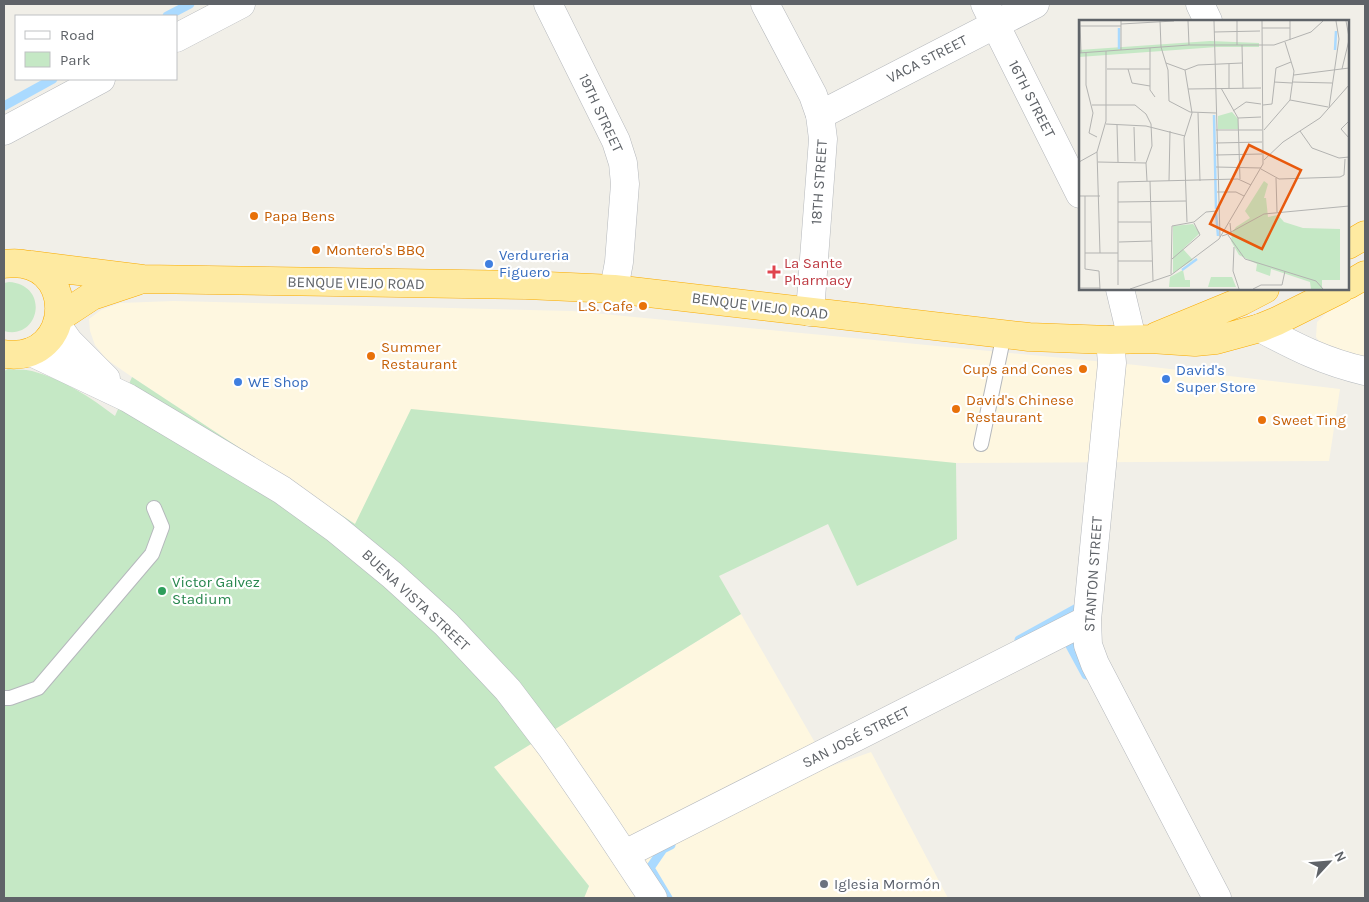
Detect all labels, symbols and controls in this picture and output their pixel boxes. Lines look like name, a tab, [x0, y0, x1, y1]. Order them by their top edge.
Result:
legend	[15, 15, 178, 80]
inset map	[1079, 20, 1349, 290]
text: Road	[60, 26, 95, 44]
street label: VACA STREET	[884, 31, 971, 87]
text: Park	[60, 51, 90, 69]
street label: 16TH STREET	[1005, 57, 1059, 141]
street label: 19TH STREET	[575, 71, 627, 156]
street label: 18TH STREET	[807, 138, 831, 225]
place label: Papa Bens	[264, 207, 335, 225]
marker: Papa Bens	[248, 210, 260, 222]
place label: Montero's BBQ	[326, 241, 425, 259]
marker: Montero's BBQ	[310, 244, 322, 256]
place label: Verdureria Figuero	[499, 246, 569, 281]
place label: La Sante Pharmacy	[784, 254, 852, 289]
marker: Verdureria Figuero	[483, 258, 495, 270]
marker: La Sante Pharmacy	[768, 266, 780, 278]
street label: BENQUE VIEJO ROAD	[287, 273, 425, 293]
street label: BENQUE VIEJO ROAD	[691, 289, 829, 323]
place label: L.S. Cafe	[578, 297, 633, 315]
marker: L.S. Cafe	[637, 300, 649, 312]
place label: Summer Restaurant	[381, 338, 457, 373]
marker: Summer Restaurant	[365, 350, 377, 362]
place label: Cups and Cones	[963, 360, 1073, 378]
place label: David's Super Store	[1176, 361, 1256, 396]
marker: Cups and Cones	[1077, 363, 1089, 375]
place label: WE Shop	[248, 373, 309, 391]
marker: David's Super Store	[1160, 373, 1172, 385]
marker: WE Shop	[232, 376, 244, 388]
place label: David's Chinese Restaurant	[966, 391, 1074, 426]
marker: David's Chinese Restaurant	[950, 403, 962, 415]
place label: Sweet Ting	[1272, 411, 1347, 429]
marker: Sweet Ting	[1256, 414, 1268, 426]
street label: STANTON STREET	[1080, 515, 1106, 632]
street label: BUENA VISTA STREET	[358, 545, 474, 655]
place label: Victor Galvez Stadium	[172, 573, 260, 608]
marker: Victor Galvez Stadium	[156, 585, 168, 597]
street label: SAN JOSÉ STREET	[799, 702, 913, 772]
north arrow	[1304, 837, 1354, 887]
text: N	[1330, 848, 1350, 865]
place label: Iglesia Mormón	[834, 875, 940, 893]
marker: Iglesia Mormón	[818, 878, 830, 890]

